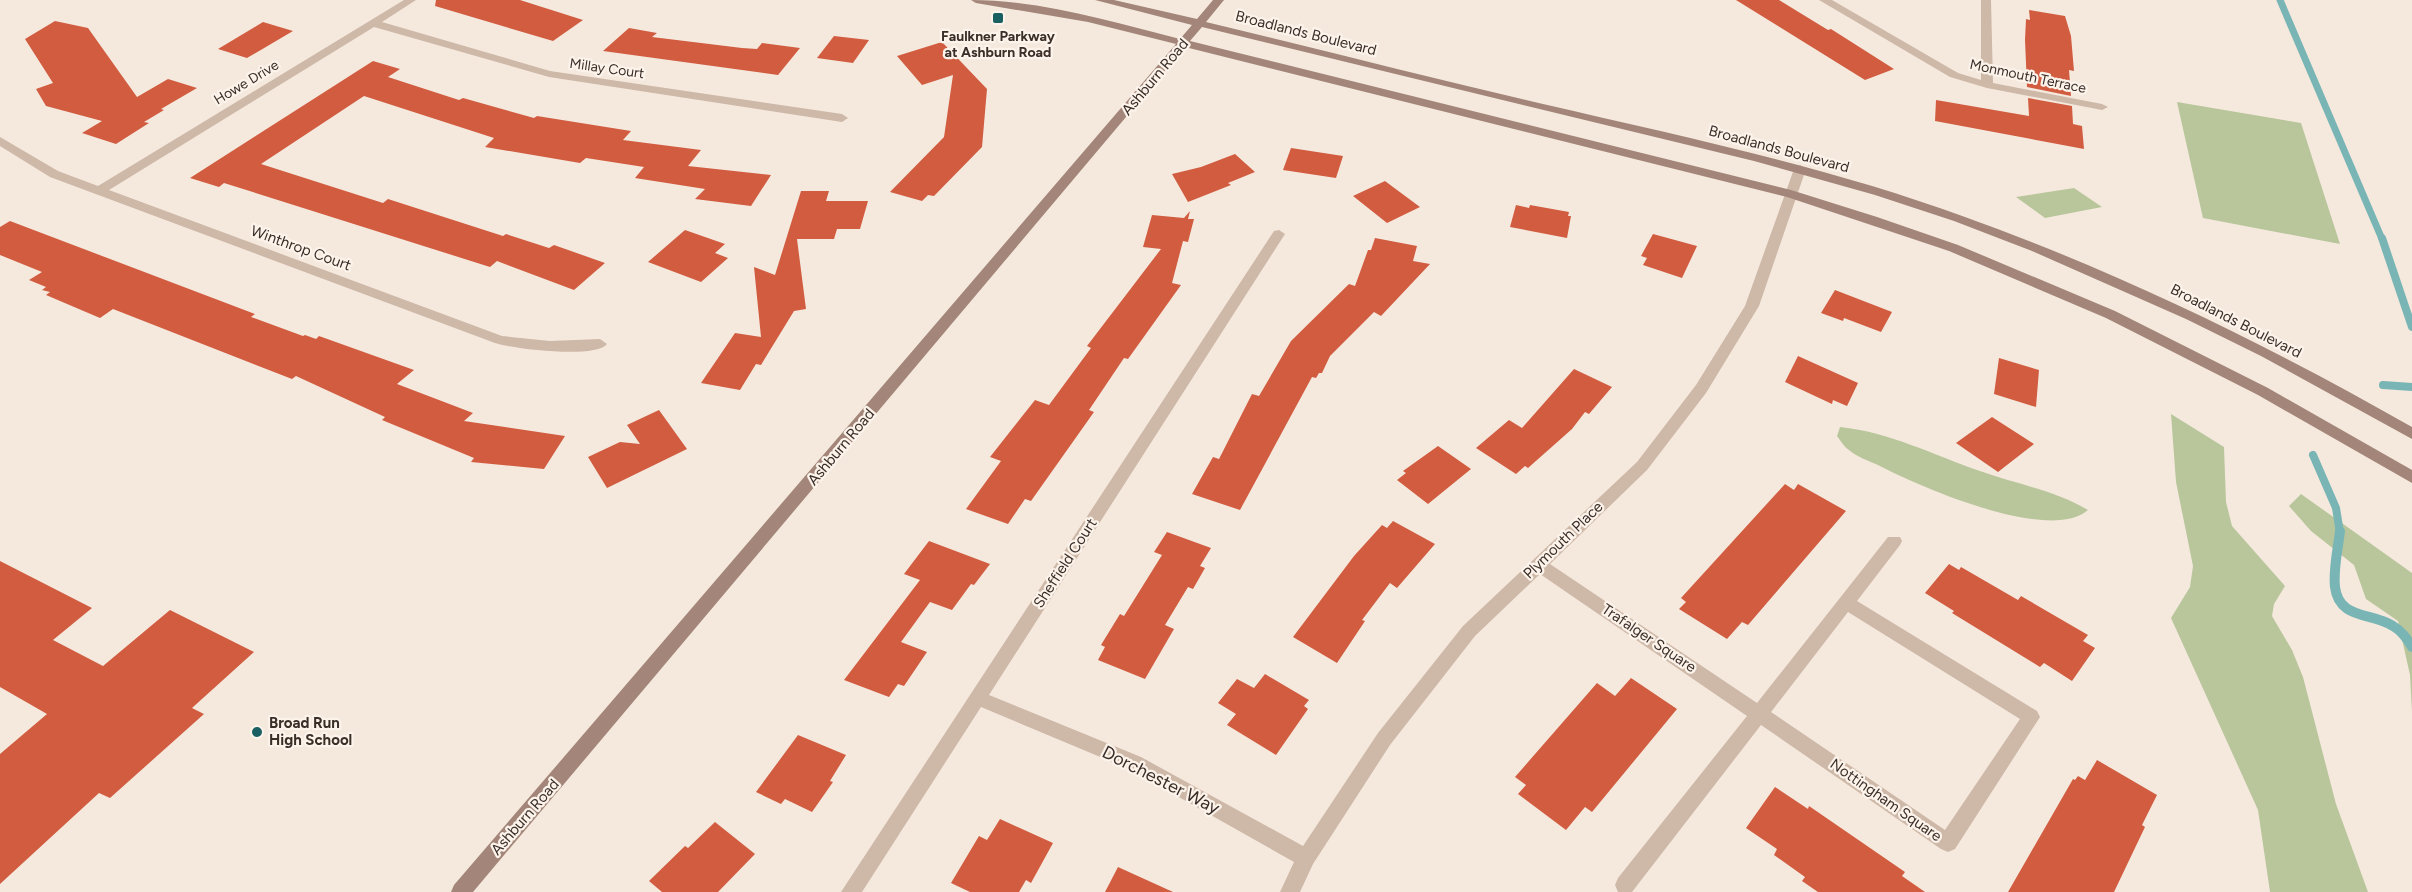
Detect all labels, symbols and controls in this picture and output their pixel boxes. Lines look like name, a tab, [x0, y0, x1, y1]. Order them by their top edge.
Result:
street label: Broadlands Boulevard	[1234, 7, 1378, 59]
marker: Faulkner Parkway at Ashburn Road	[991, 11, 1005, 25]
place label: Faulkner Parkway at Ashburn Road	[941, 28, 1056, 61]
street label: Ashburn Road	[1118, 35, 1192, 119]
street label: Millay Court	[569, 55, 645, 82]
street label: Howe Drive	[211, 56, 282, 108]
street label: Monmouth Terrace	[1968, 56, 2088, 97]
street label: Broadlands Boulevard	[1707, 122, 1851, 176]
street label: Winthrop Court	[248, 222, 354, 275]
street label: Broadlands Boulevard	[2167, 280, 2305, 362]
street label: Ashburn Road	[804, 405, 878, 489]
street label: Plymouth Place	[1520, 498, 1606, 582]
street label: Sheffield Court	[1029, 515, 1101, 611]
street label: Trafalger Square	[1599, 600, 1699, 676]
place label: Broad Run High School	[269, 714, 352, 749]
marker: Broad Run High School	[250, 725, 264, 739]
street label: Dorchester Way	[1098, 741, 1224, 819]
street label: Nottingham Square	[1827, 755, 1945, 845]
street label: Ashburn Road	[487, 775, 563, 859]

